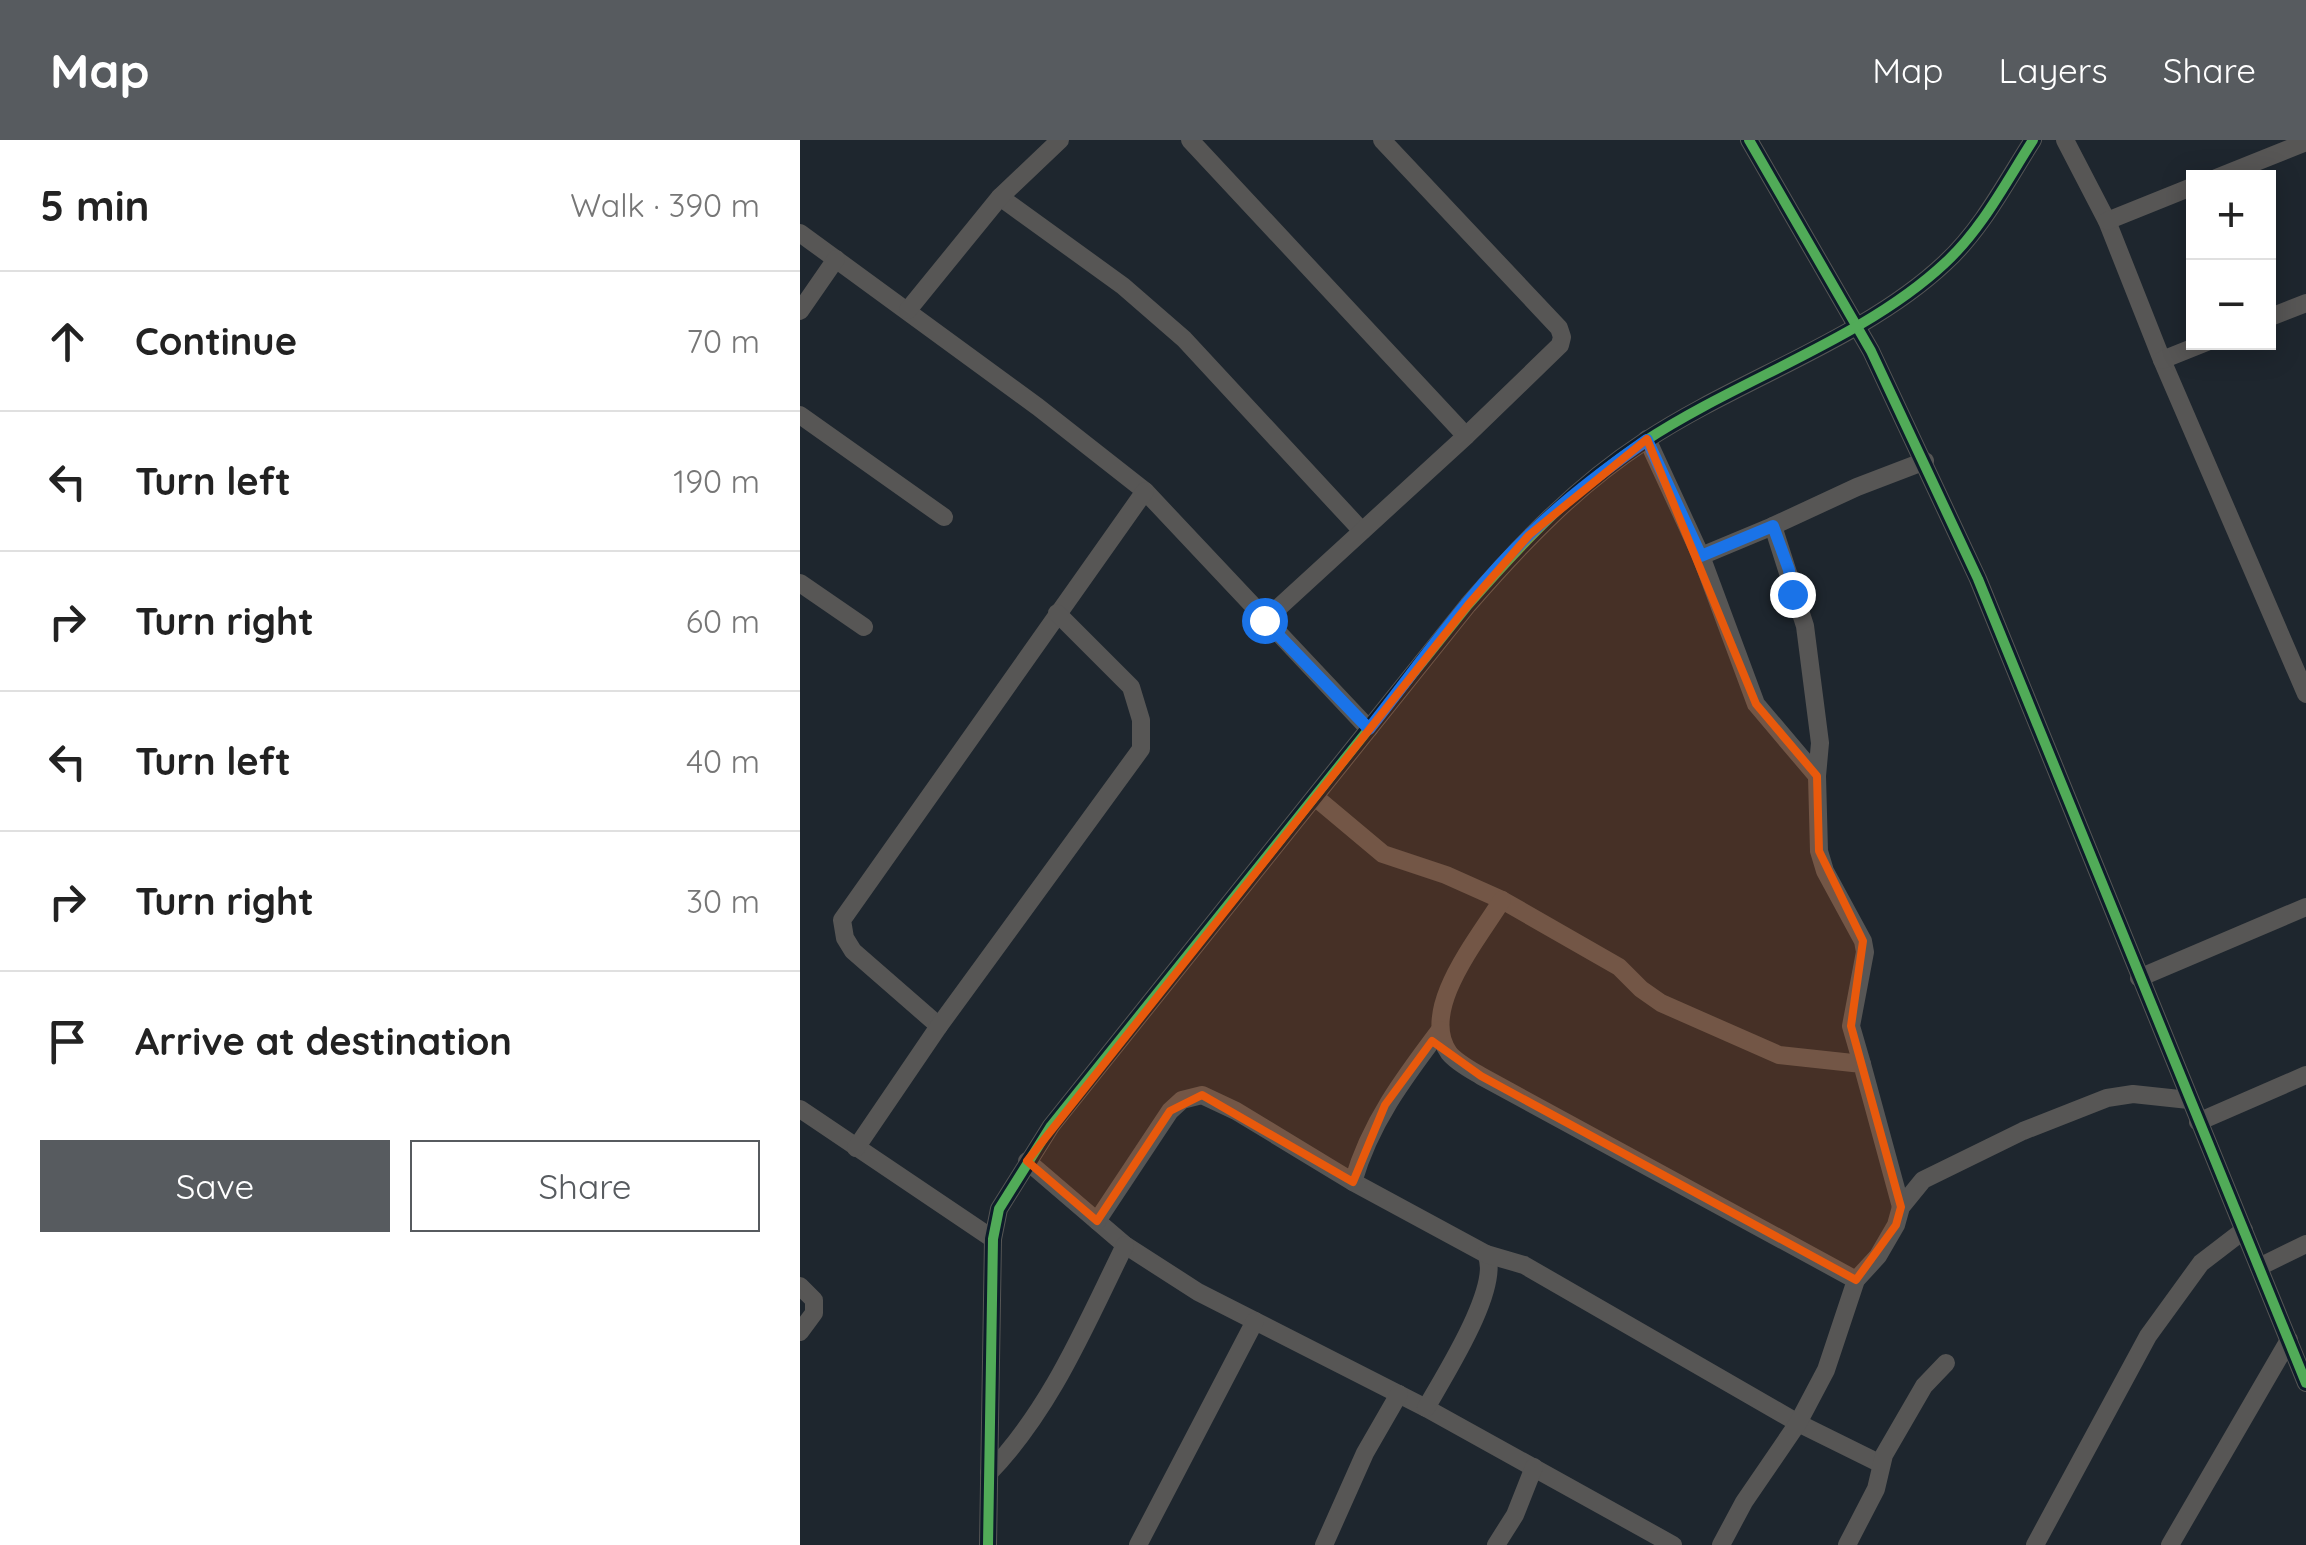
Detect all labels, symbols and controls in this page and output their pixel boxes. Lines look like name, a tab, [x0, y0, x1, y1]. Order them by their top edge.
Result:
text: Map	[50, 40, 150, 100]
text: Map	[1872, 48, 1944, 92]
text: Layers	[1999, 48, 2108, 92]
text: Share	[2163, 48, 2256, 92]
map controls	[2186, 170, 2276, 350]
button: +	[2186, 170, 2276, 260]
text: 5 min	[40, 179, 150, 232]
text: Walk · 390 m	[570, 185, 760, 225]
button: −	[2186, 260, 2276, 350]
icon: ahead	[40, 314, 95, 369]
text: Continue	[135, 317, 297, 365]
text: 70 m	[687, 321, 760, 361]
icon: left	[40, 454, 95, 509]
text: Turn left	[135, 457, 291, 505]
text: 190 m	[673, 461, 760, 501]
route end	[1770, 572, 1816, 618]
icon: right	[40, 594, 95, 649]
text: Turn right	[135, 597, 314, 645]
route start	[1242, 598, 1288, 644]
text: 60 m	[686, 601, 760, 641]
icon: left	[40, 734, 95, 789]
text: Turn left	[135, 737, 291, 785]
text: 40 m	[686, 741, 760, 781]
icon: right	[40, 874, 95, 929]
text: Turn right	[135, 877, 314, 925]
text: 30 m	[686, 881, 760, 921]
icon: arrive	[40, 1014, 95, 1069]
text: Arrive at destination	[135, 1017, 512, 1065]
button: Save	[40, 1140, 390, 1232]
button: Share	[410, 1140, 760, 1232]

